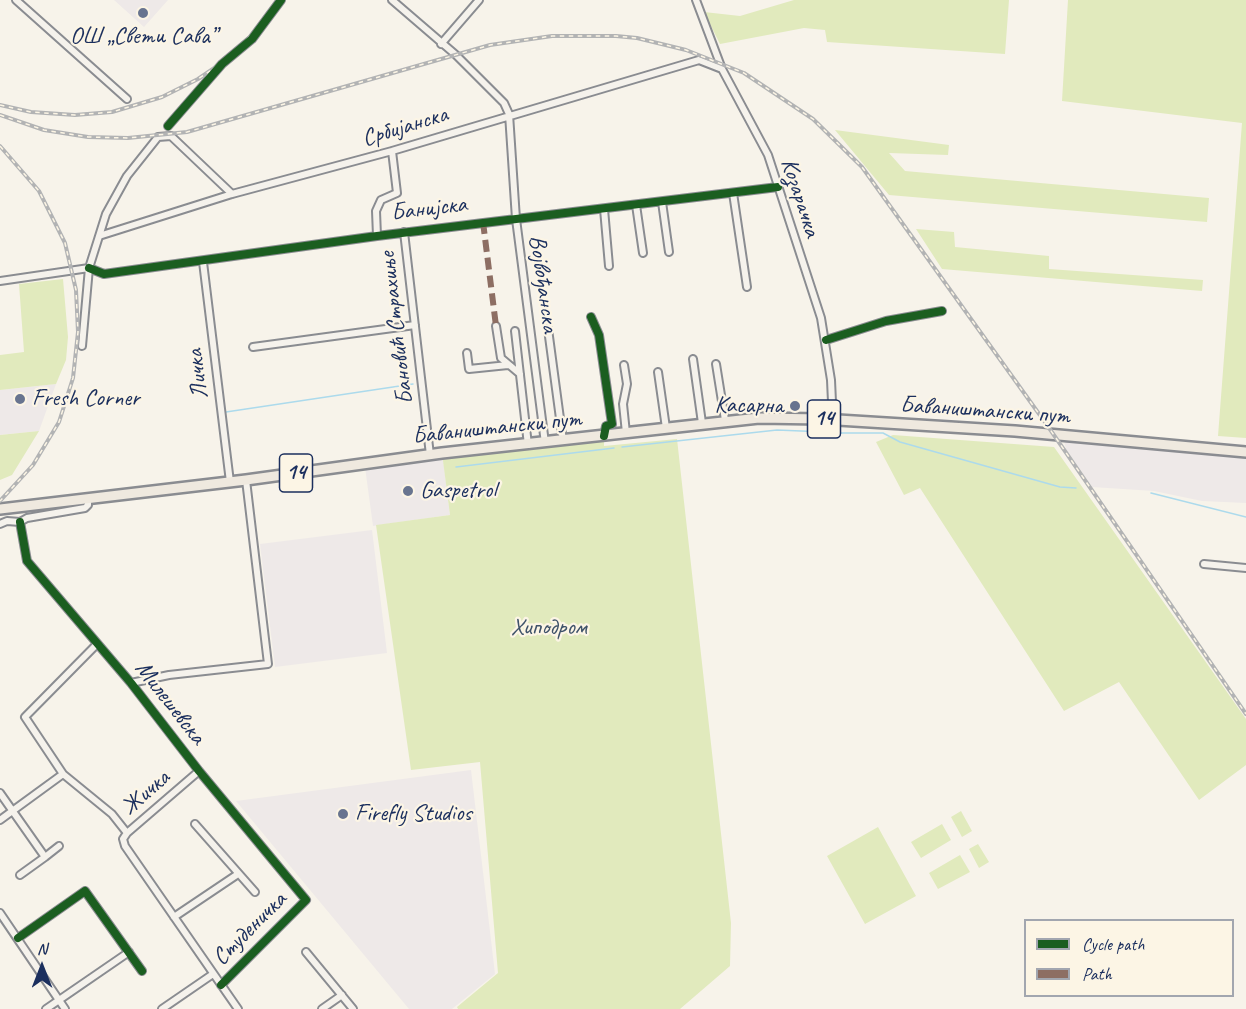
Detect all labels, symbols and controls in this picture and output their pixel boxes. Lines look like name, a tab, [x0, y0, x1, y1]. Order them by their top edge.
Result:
marker: ОШ „Свети Сава”	[136, 6, 150, 20]
place label: ОШ „Свети Сава”	[70, 23, 216, 51]
street label: Србијанска	[359, 100, 451, 154]
street label: Козарачка	[774, 155, 826, 241]
street label: Банијска	[390, 190, 468, 228]
street label: Војвођанска	[522, 233, 564, 335]
street label: Бановић Страхиње	[373, 250, 421, 406]
street label: Личка	[181, 348, 215, 400]
place label: Fresh Corner	[32, 385, 140, 413]
street label: Баваништански пут	[899, 391, 1071, 431]
marker: Fresh Corner	[13, 392, 27, 406]
place label: Касарна	[715, 392, 783, 420]
marker: Касарна	[788, 399, 802, 413]
road number: 14	[808, 400, 840, 438]
street label: Баваништански пут	[411, 405, 583, 451]
road number: 14	[280, 454, 312, 492]
place label: Gaspetrol	[420, 477, 496, 505]
marker: Gaspetrol	[401, 484, 415, 498]
park label: Хиподром	[511, 614, 587, 642]
street label: Милешевска	[128, 655, 212, 751]
street label: Жичка	[116, 764, 176, 822]
place label: Firefly Studios	[355, 800, 472, 828]
marker: Firefly Studios	[336, 807, 350, 821]
street label: Студеничка	[207, 886, 293, 972]
legend	[1024, 919, 1234, 997]
text: Cycle path	[1082, 933, 1144, 955]
north arrow	[12, 937, 72, 997]
text: N	[37, 939, 47, 959]
text: Path	[1082, 963, 1112, 985]

